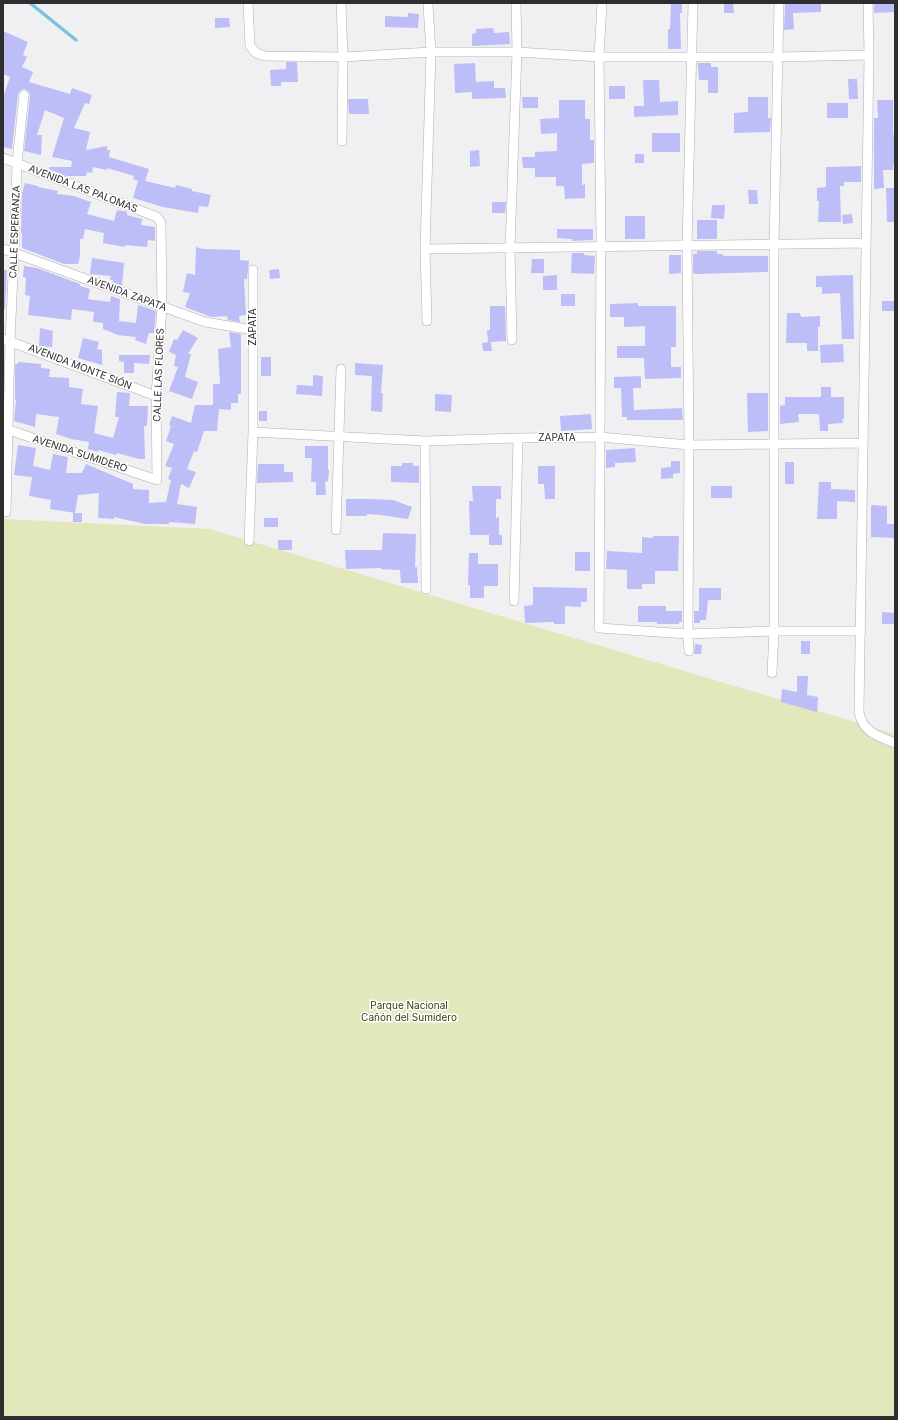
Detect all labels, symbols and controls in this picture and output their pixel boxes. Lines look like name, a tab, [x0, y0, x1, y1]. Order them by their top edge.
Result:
street label: AVENIDA LAS PALOMAS	[27, 163, 139, 215]
street label: CALLE ESPERANZA	[7, 185, 23, 279]
street label: AVENIDA ZAPATA	[86, 274, 168, 314]
street label: ZAPATA	[247, 308, 259, 346]
street label: CALLE LAS FLORES	[151, 328, 167, 422]
street label: AVENIDA MONTE SIÓN	[27, 342, 133, 392]
street label: ZAPATA	[538, 432, 576, 444]
street label: AVENIDA SUMIDERO	[31, 433, 129, 475]
park label: Parque Nacional Cañón del Sumidero	[361, 1000, 457, 1024]

